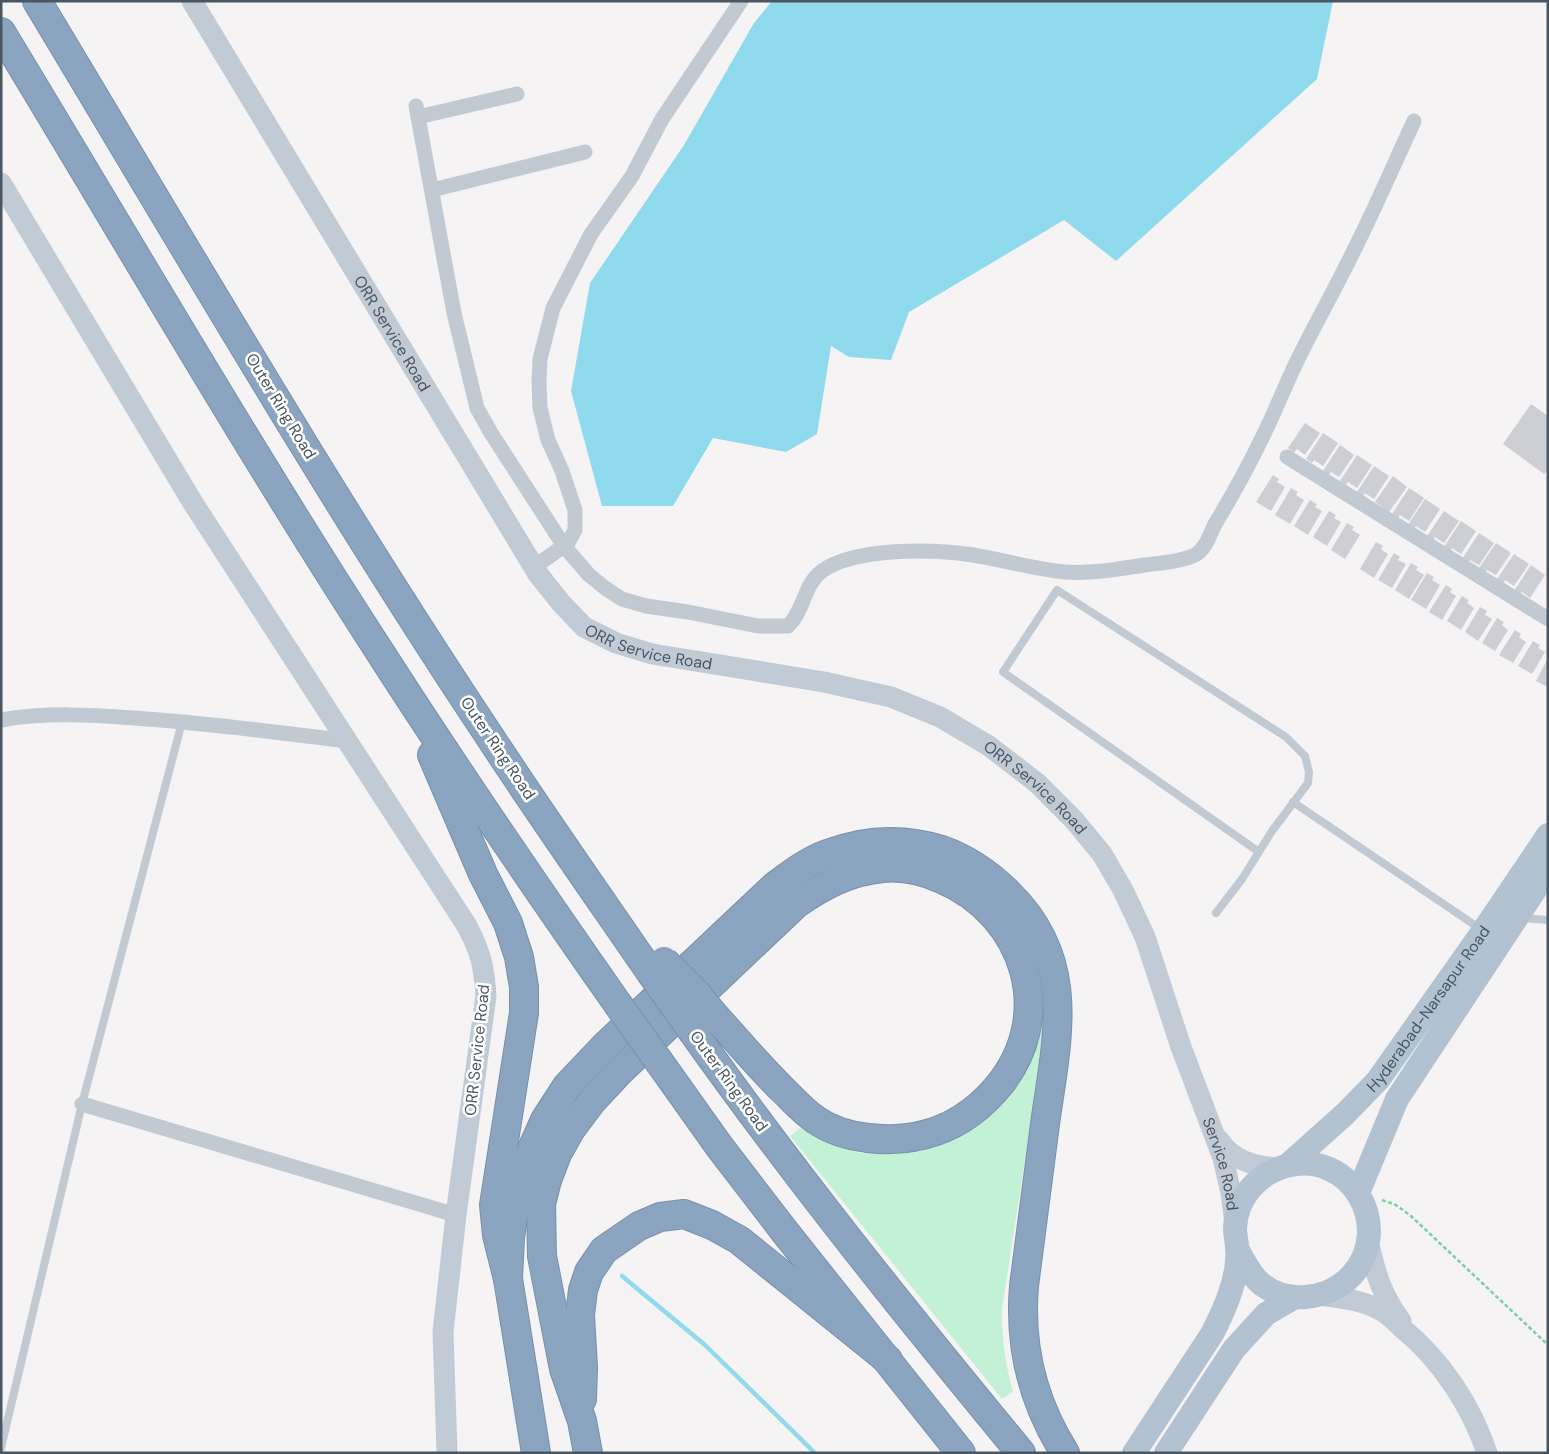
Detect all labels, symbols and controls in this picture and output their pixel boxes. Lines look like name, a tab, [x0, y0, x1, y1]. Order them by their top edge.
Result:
street label: ORR Service Road	[349, 271, 436, 395]
street label: Outer Ring Road	[241, 349, 321, 463]
street label: ORR Service Road	[581, 619, 714, 674]
street label: Outer Ring Road	[456, 692, 540, 804]
street label: ORR Service Road	[980, 735, 1092, 838]
street label: Hyderabad-Narsapur Road	[1362, 921, 1494, 1096]
street label: ORR Service Road	[460, 983, 494, 1117]
street label: Outer Ring Road	[685, 1026, 773, 1136]
street label: Service Road	[1198, 1114, 1244, 1212]

